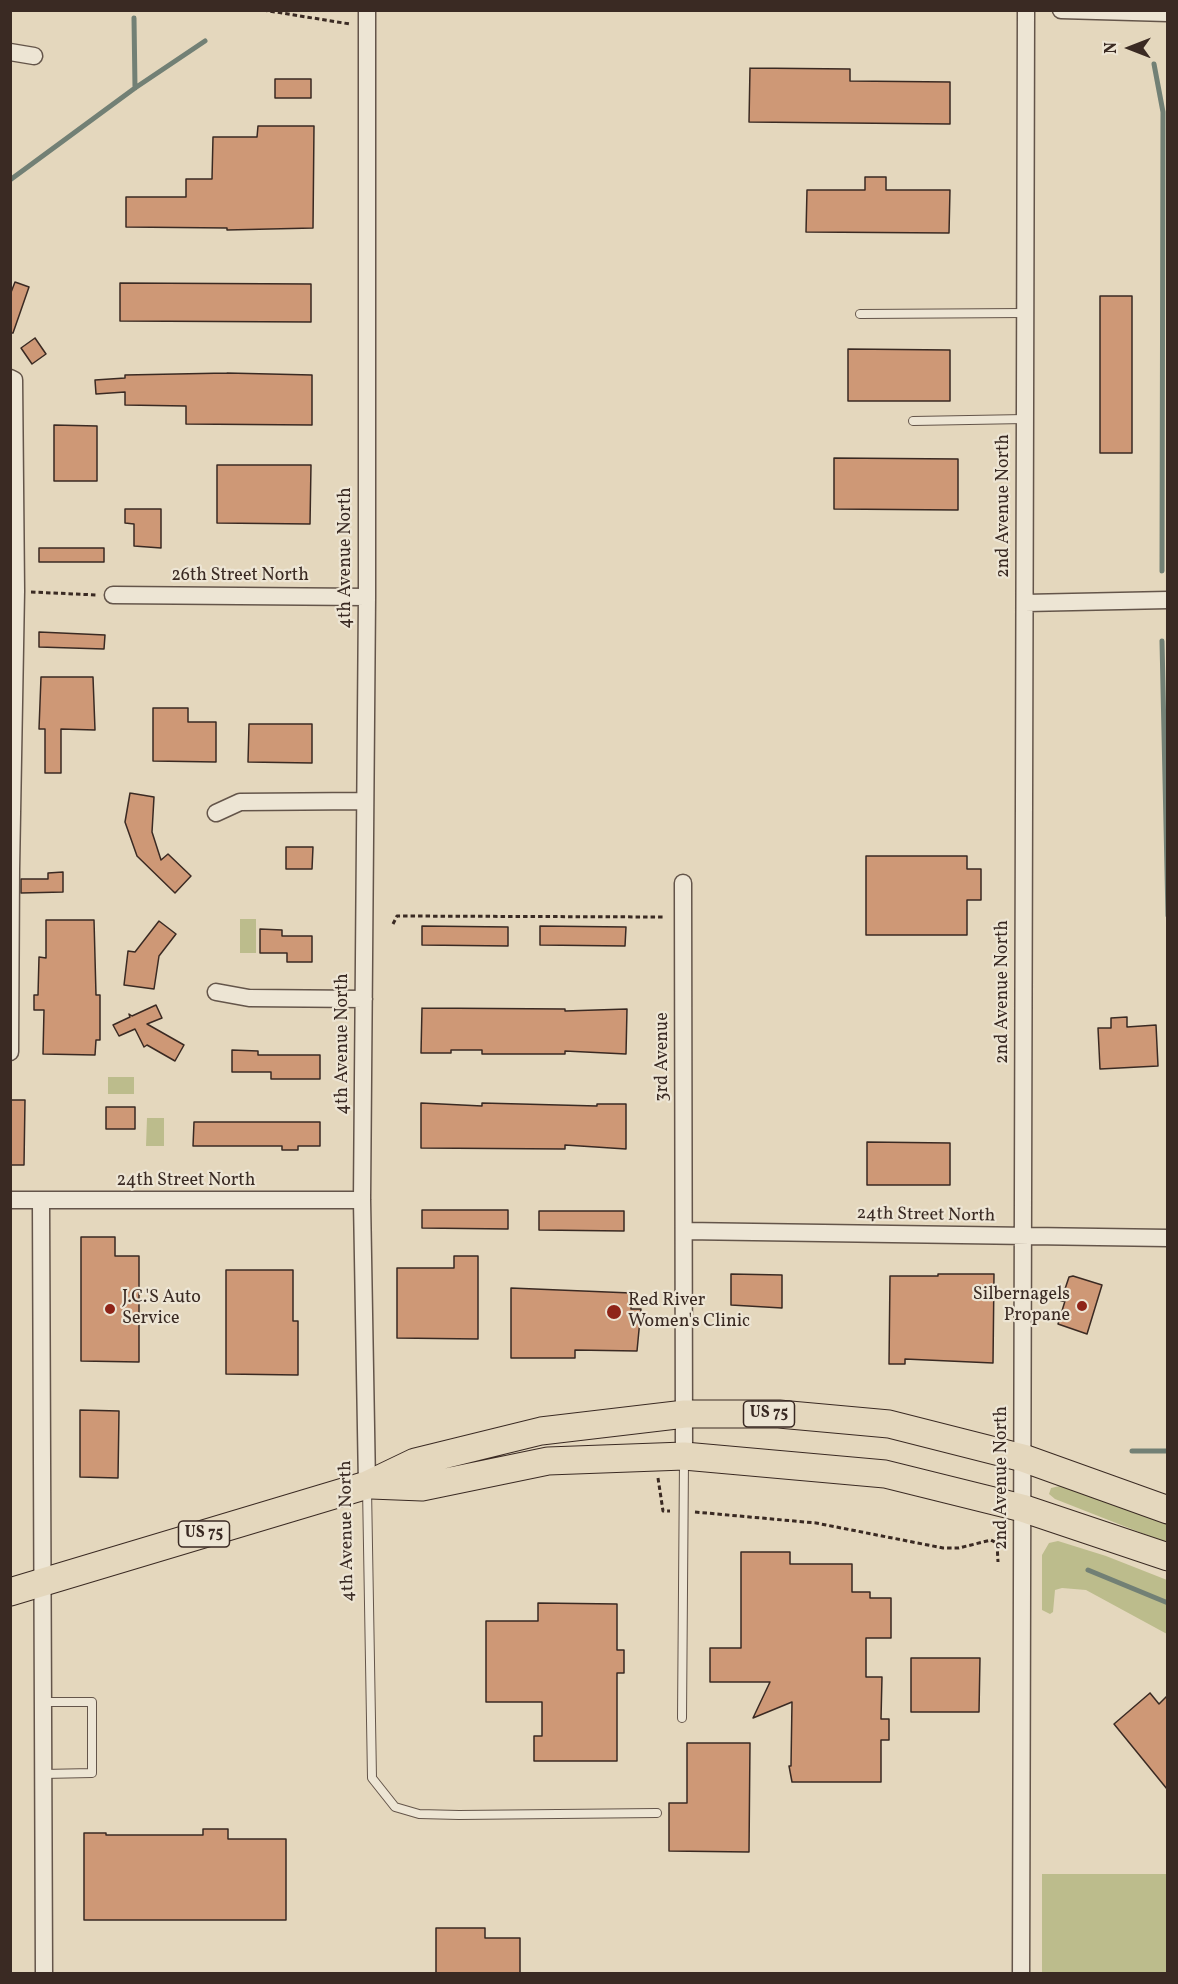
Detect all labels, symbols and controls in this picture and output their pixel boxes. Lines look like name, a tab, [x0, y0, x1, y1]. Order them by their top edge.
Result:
north arrow	[1100, 18, 1160, 78]
text: N	[1101, 42, 1123, 54]
street label: 2nd Avenue North	[994, 434, 1016, 578]
street label: 4th Avenue North	[336, 487, 358, 629]
street label: 26th Street North	[171, 566, 309, 588]
street label: 2nd Avenue North	[993, 920, 1015, 1064]
street label: 4th Avenue North	[333, 973, 355, 1115]
street label: 3rd Avenue	[653, 1012, 675, 1102]
street label: 24th Street North	[117, 1171, 255, 1193]
street label: 24th Street North	[856, 1204, 996, 1228]
place label: Silbernagels Propane	[973, 1285, 1070, 1328]
place label: J.C.'S Auto Service	[122, 1288, 201, 1330]
place label: Red River Women's Clinic	[628, 1291, 750, 1334]
marker: Silbernagels Propane	[1075, 1299, 1089, 1313]
marker: J.C.'S Auto Service	[103, 1302, 117, 1316]
marker: Red River Women's Clinic	[605, 1303, 623, 1321]
road number: US 75	[744, 1401, 794, 1427]
street label: 2nd Avenue North	[992, 1406, 1014, 1550]
street label: 4th Avenue North	[336, 1460, 360, 1602]
road number: US 75	[178, 1521, 230, 1547]

